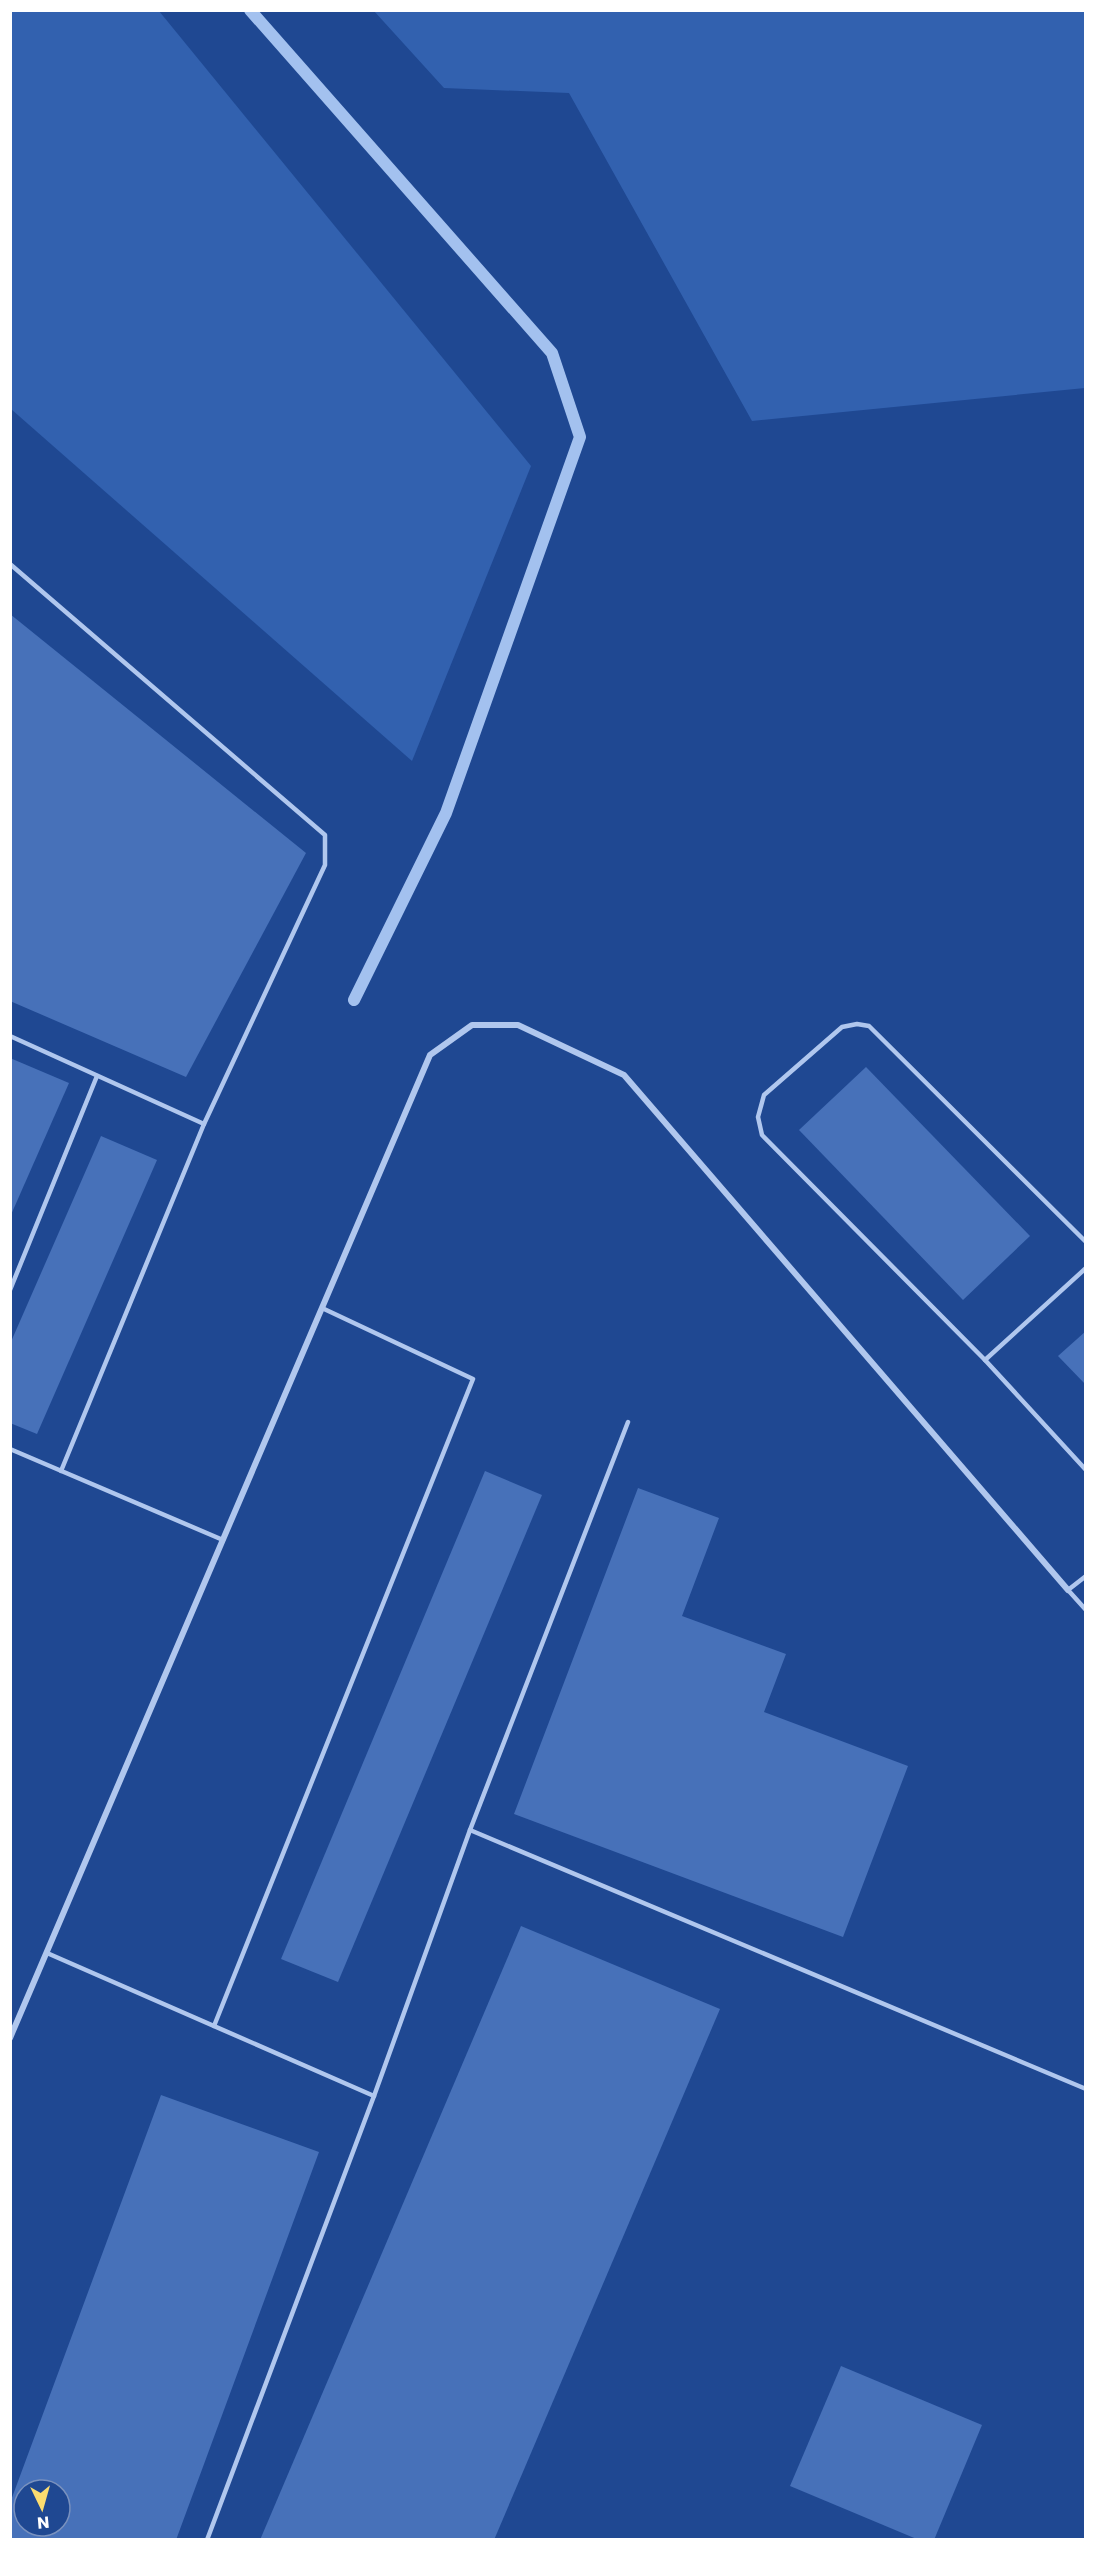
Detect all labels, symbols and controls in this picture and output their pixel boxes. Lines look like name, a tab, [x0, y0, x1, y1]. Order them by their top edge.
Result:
north arrow	[12, 2478, 72, 2538]
text: N	[36, 2510, 50, 2534]

